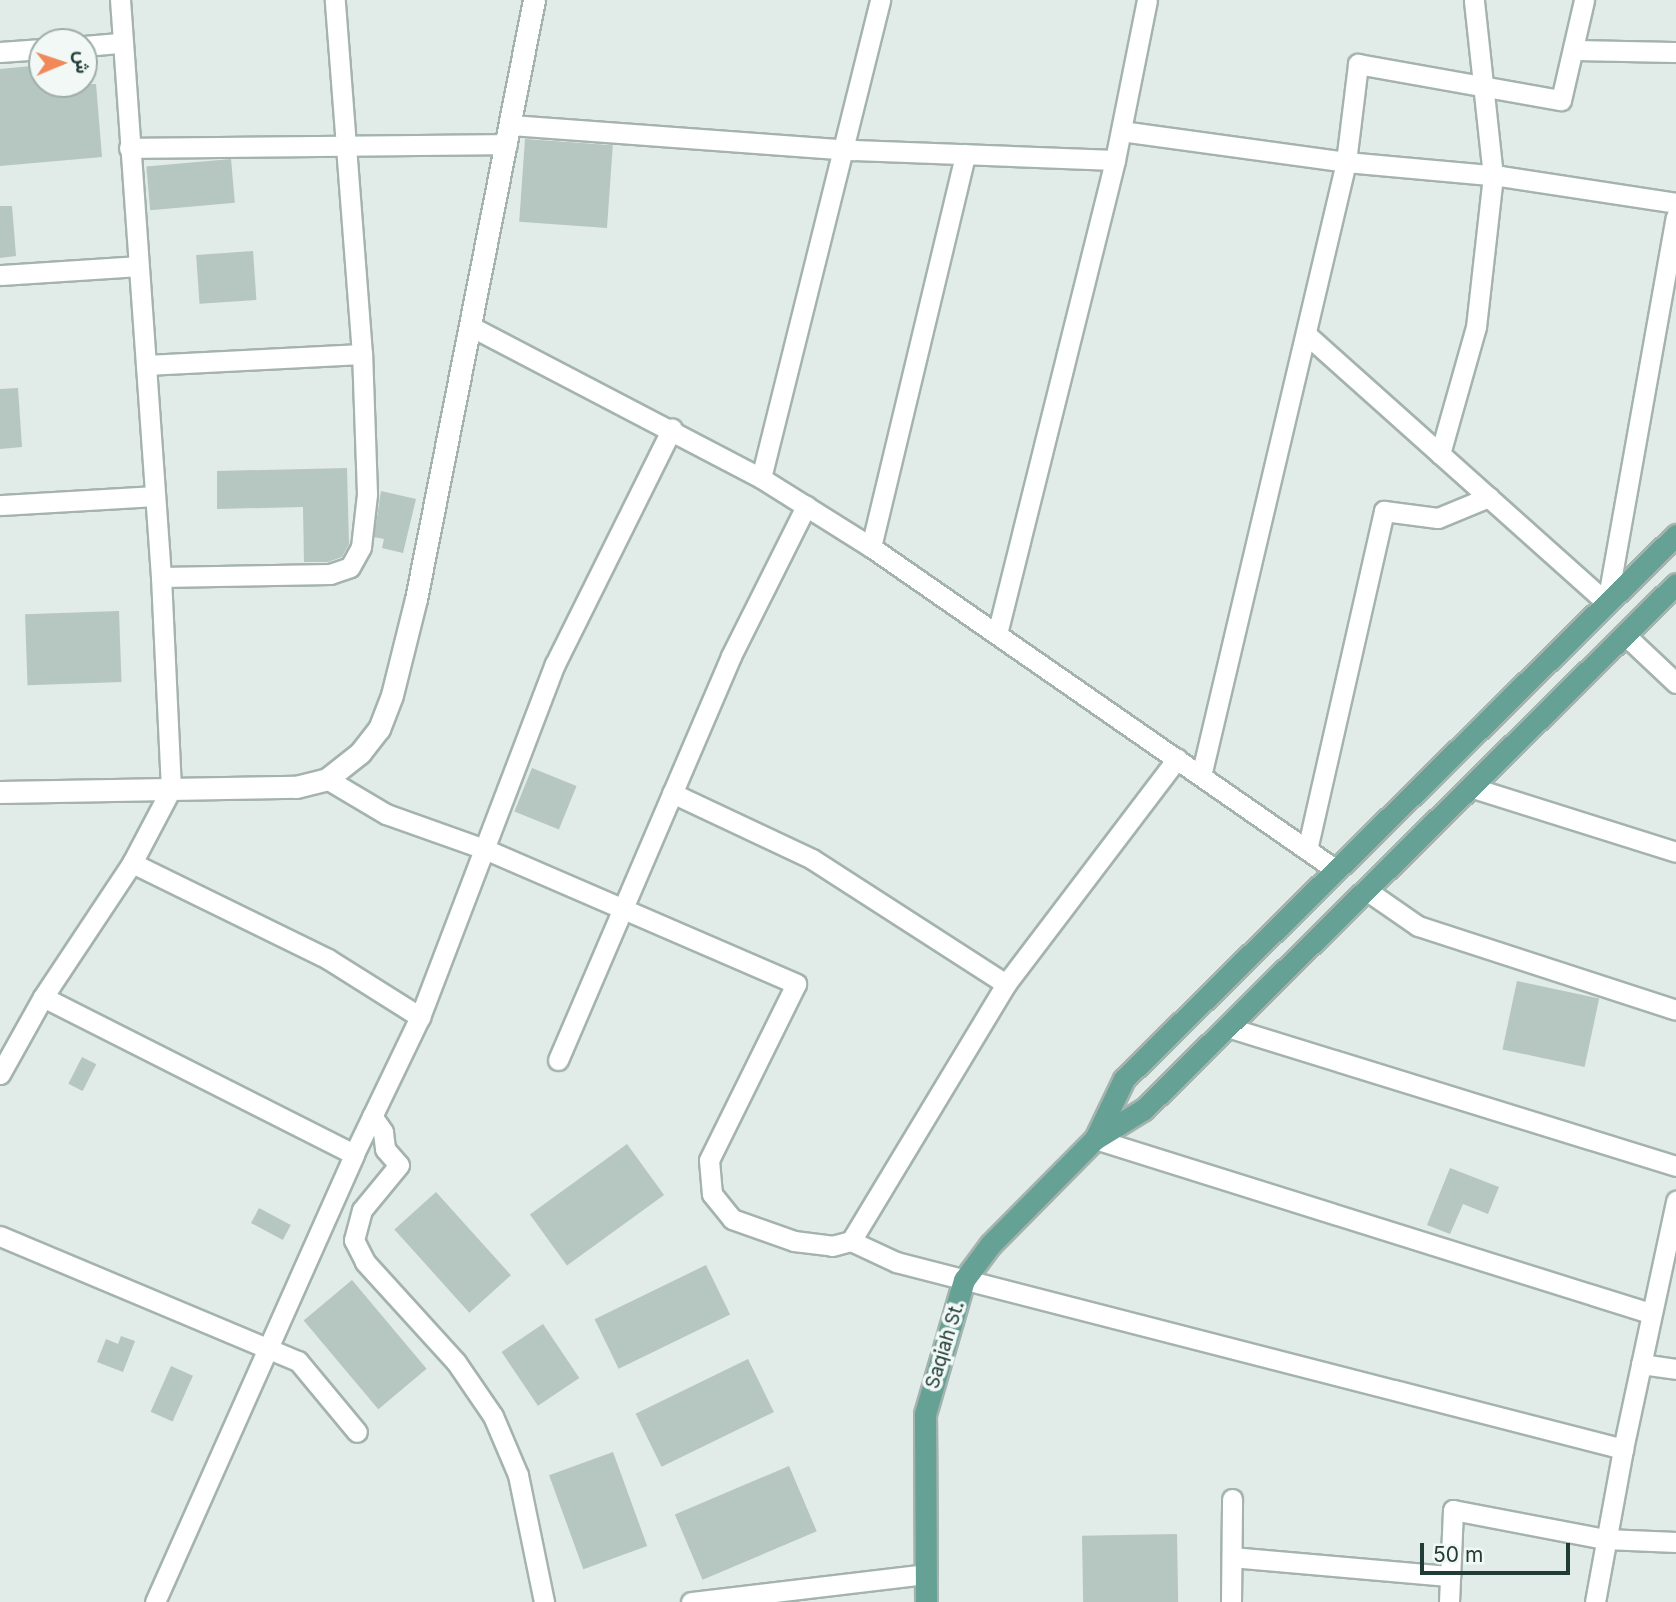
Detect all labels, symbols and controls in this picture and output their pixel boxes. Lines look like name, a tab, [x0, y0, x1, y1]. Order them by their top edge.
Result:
north arrow	[28, 28, 98, 98]
text: ش	[71, 51, 94, 74]
street label: Saqiah St.	[921, 1299, 969, 1391]
scale bar	[1424, 1528, 1574, 1572]
text: 50 m	[1433, 1542, 1483, 1567]

